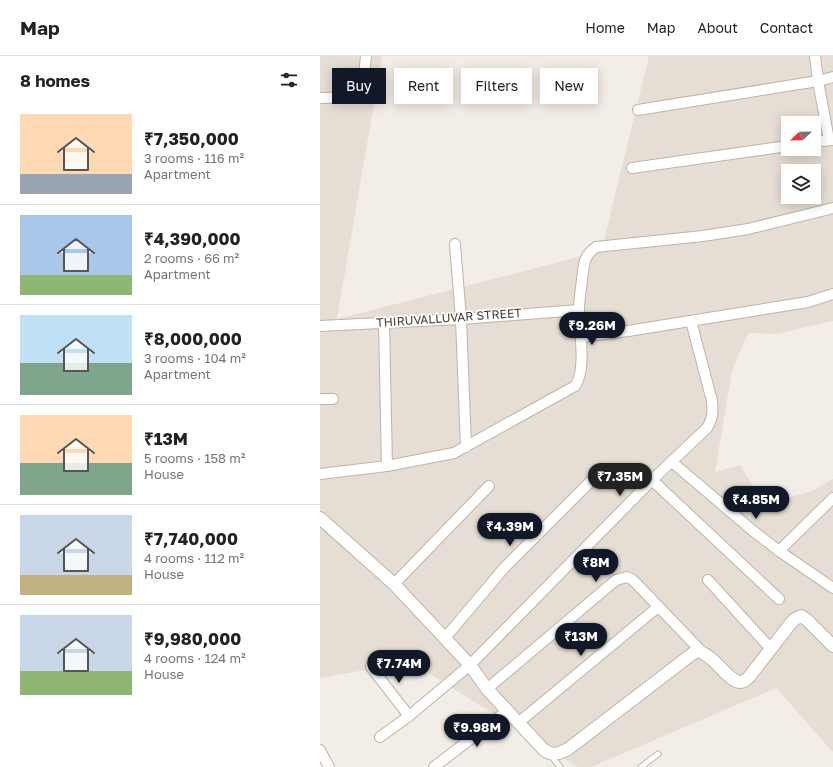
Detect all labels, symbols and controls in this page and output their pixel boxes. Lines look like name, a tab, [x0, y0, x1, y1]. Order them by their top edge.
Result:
text: Map	[20, 16, 60, 39]
text: Home	[585, 19, 625, 36]
text: Map	[647, 19, 675, 36]
text: About	[697, 19, 738, 36]
text: Contact	[760, 19, 813, 36]
chip: Buy	[332, 68, 386, 104]
chip: Rent	[394, 68, 453, 104]
chip: Filters	[461, 68, 532, 104]
chip: New	[540, 68, 598, 104]
icon: filters	[278, 69, 300, 91]
text: 8 homes	[20, 70, 90, 91]
north arrow	[781, 116, 821, 156]
map controls	[781, 116, 821, 204]
text: ₹7,350,000	[144, 128, 239, 149]
icon: home	[52, 130, 100, 178]
text: 3 rooms · 116 m²	[144, 150, 244, 166]
button: layers	[781, 164, 821, 204]
text: Apartment	[144, 166, 211, 182]
text: ₹4,390,000	[144, 228, 241, 249]
icon: home	[52, 231, 100, 279]
text: 2 rooms · 66 m²	[144, 250, 239, 266]
text: Apartment	[144, 266, 211, 282]
street label: THIRUVALLUVAR STREET	[376, 305, 523, 330]
pin: ₹9.26M	[559, 312, 625, 346]
text: ₹9.26M	[568, 317, 616, 333]
text: ₹8,000,000	[144, 328, 242, 349]
icon: home	[52, 331, 100, 379]
text: 3 rooms · 104 m²	[144, 350, 246, 366]
text: Apartment	[144, 366, 211, 382]
text: ₹13M	[144, 428, 188, 449]
icon: home	[52, 431, 100, 479]
text: 5 rooms · 158 m²	[144, 450, 245, 466]
pin: ₹7.35M	[587, 463, 653, 497]
text: House	[144, 466, 184, 482]
text: ₹7.35M	[597, 468, 643, 484]
pin: ₹4.85M	[723, 486, 789, 520]
text: ₹4.85M	[732, 491, 780, 507]
pin: ₹4.39M	[477, 513, 543, 547]
text: ₹4.39M	[486, 518, 534, 534]
text: ₹7,740,000	[144, 528, 238, 549]
icon: home	[52, 531, 100, 579]
pin: ₹8M	[577, 549, 615, 583]
text: 4 rooms · 112 m²	[144, 550, 244, 566]
text: ₹8M	[582, 554, 610, 570]
text: House	[144, 566, 184, 582]
pin: ₹13M	[557, 623, 605, 657]
text: ₹9,980,000	[144, 628, 241, 649]
text: ₹13M	[564, 628, 598, 644]
icon: home	[52, 631, 100, 679]
text: 4 rooms · 124 m²	[144, 650, 246, 666]
pin: ₹7.74M	[366, 650, 432, 684]
text: ₹7.74M	[376, 655, 422, 671]
text: House	[144, 666, 184, 682]
pin: ₹9.98M	[444, 714, 510, 748]
text: ₹9.98M	[453, 719, 501, 735]

